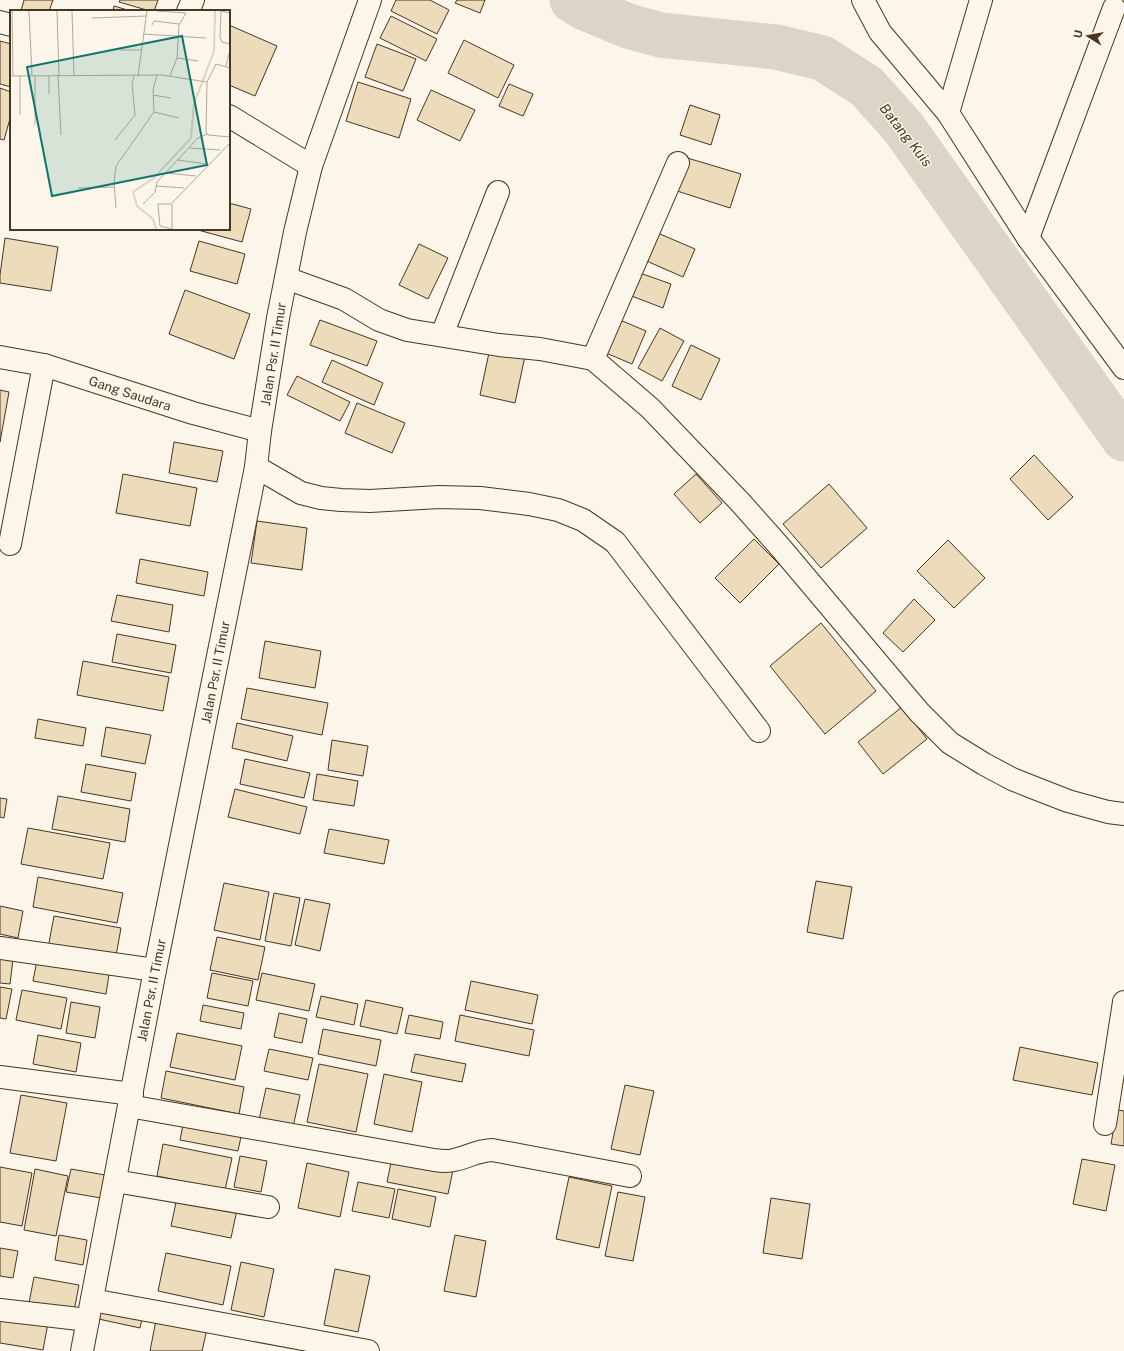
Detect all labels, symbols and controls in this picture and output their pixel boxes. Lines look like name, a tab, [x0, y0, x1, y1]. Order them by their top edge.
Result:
inset map	[10, 10, 230, 230]
north arrow	[1068, 16, 1108, 56]
text: U	[1072, 29, 1085, 39]
water label: Batang Kuis	[876, 100, 936, 170]
street label: Jalan Psr. II Timur	[258, 301, 289, 407]
street label: Gang Saudara	[87, 373, 173, 414]
street label: Jalan Psr. II Timur	[198, 620, 233, 725]
street label: Jalan Psr. II Timur	[134, 938, 169, 1043]

